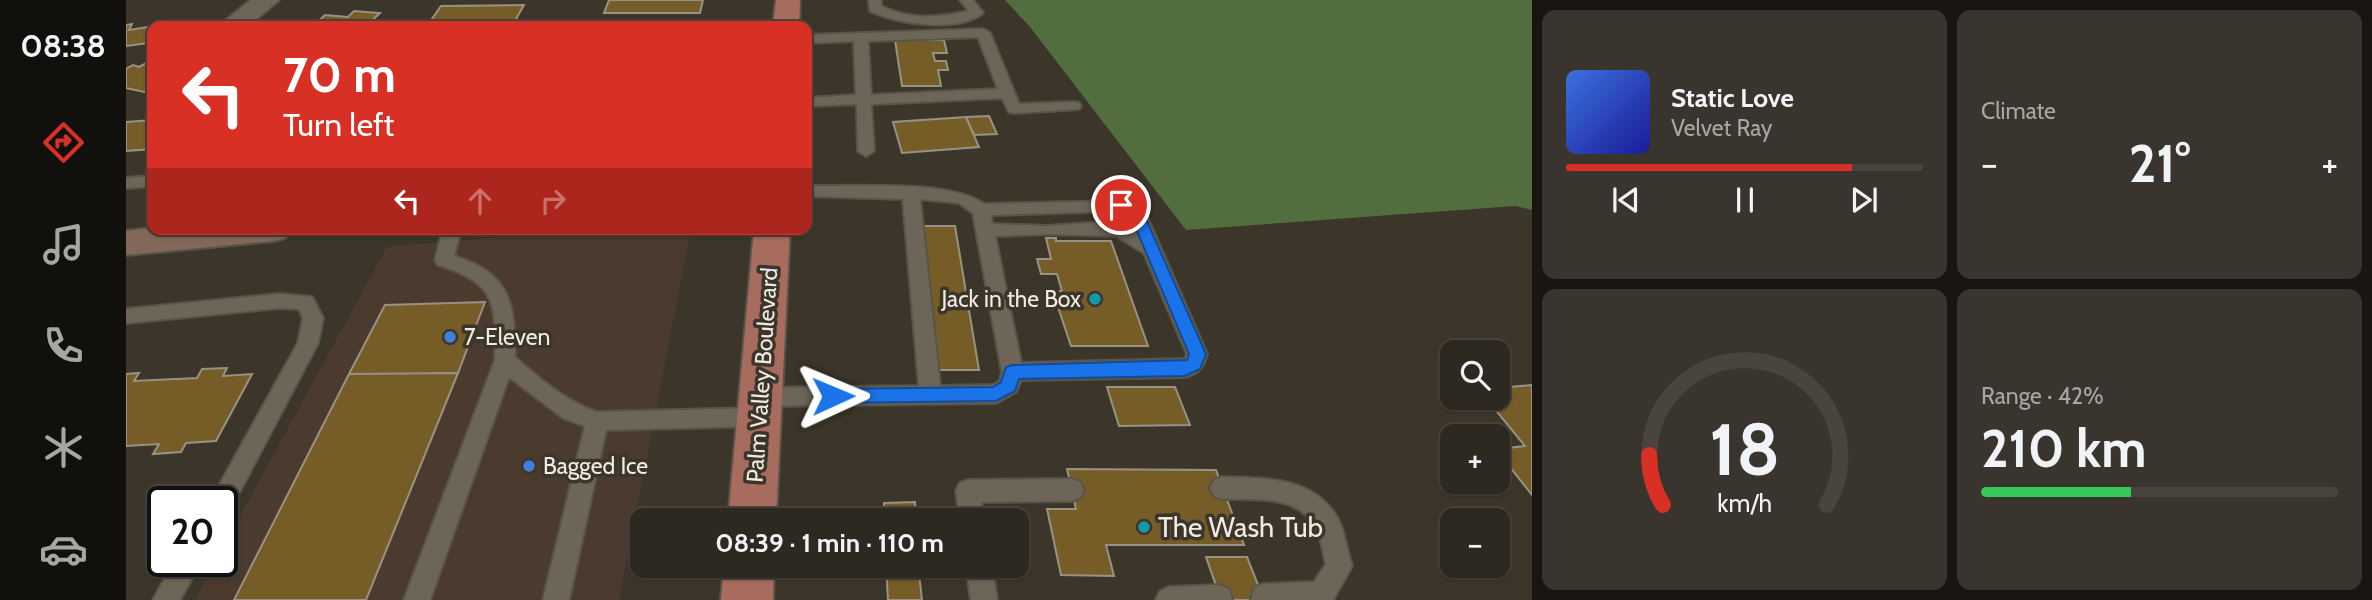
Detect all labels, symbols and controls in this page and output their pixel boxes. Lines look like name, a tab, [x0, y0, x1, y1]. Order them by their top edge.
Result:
text: 08:38	[20, 26, 106, 65]
text: 70 m	[283, 45, 396, 104]
icon: left	[168, 49, 259, 140]
text: Static Love	[1671, 82, 1794, 114]
text: Climate	[1981, 97, 2056, 125]
text: Turn left	[283, 105, 394, 144]
text: Velvet Ray	[1671, 114, 1772, 142]
icon: directions	[39, 118, 88, 167]
text: 21°	[2129, 132, 2190, 195]
text: −	[1981, 140, 1998, 187]
text: +	[2321, 140, 2338, 187]
pin	[1091, 175, 1151, 235]
icon: previous	[1607, 181, 1645, 219]
icon: pause	[1726, 181, 1764, 219]
icon: next	[1845, 181, 1883, 219]
icon: left	[388, 182, 426, 220]
icon: ahead	[461, 182, 499, 220]
icon: right	[534, 182, 572, 220]
icon: arrive	[1102, 186, 1140, 224]
icon: music	[39, 220, 88, 269]
street label: Palm Valley Boulevard	[741, 267, 783, 483]
place label: Jack in the Box	[940, 285, 1081, 313]
marker: Jack in the Box	[1087, 291, 1103, 307]
icon: phone	[39, 321, 88, 370]
place label: 7-Eleven	[464, 323, 550, 351]
marker: 7-Eleven	[442, 329, 458, 345]
map controls	[1440, 340, 1510, 578]
button: search	[1440, 340, 1510, 410]
position arrow	[796, 359, 870, 433]
text: Range · 42%	[1981, 382, 2104, 410]
text: 18	[1709, 406, 1780, 494]
text: 210 km	[1981, 417, 2147, 480]
icon: climate	[39, 423, 88, 472]
button: +	[1440, 424, 1510, 494]
place label: Bagged Ice	[543, 452, 648, 480]
marker: Bagged Ice	[521, 458, 537, 474]
speed limit sign: 20	[147, 486, 238, 577]
text: km/h	[1717, 488, 1772, 518]
button: −	[1440, 508, 1510, 578]
place label: The Wash Tub	[1158, 510, 1323, 544]
marker: The Wash Tub	[1136, 519, 1152, 535]
icon: car	[39, 525, 88, 574]
text: 08:39 · 1 min · 110 m	[715, 527, 944, 559]

